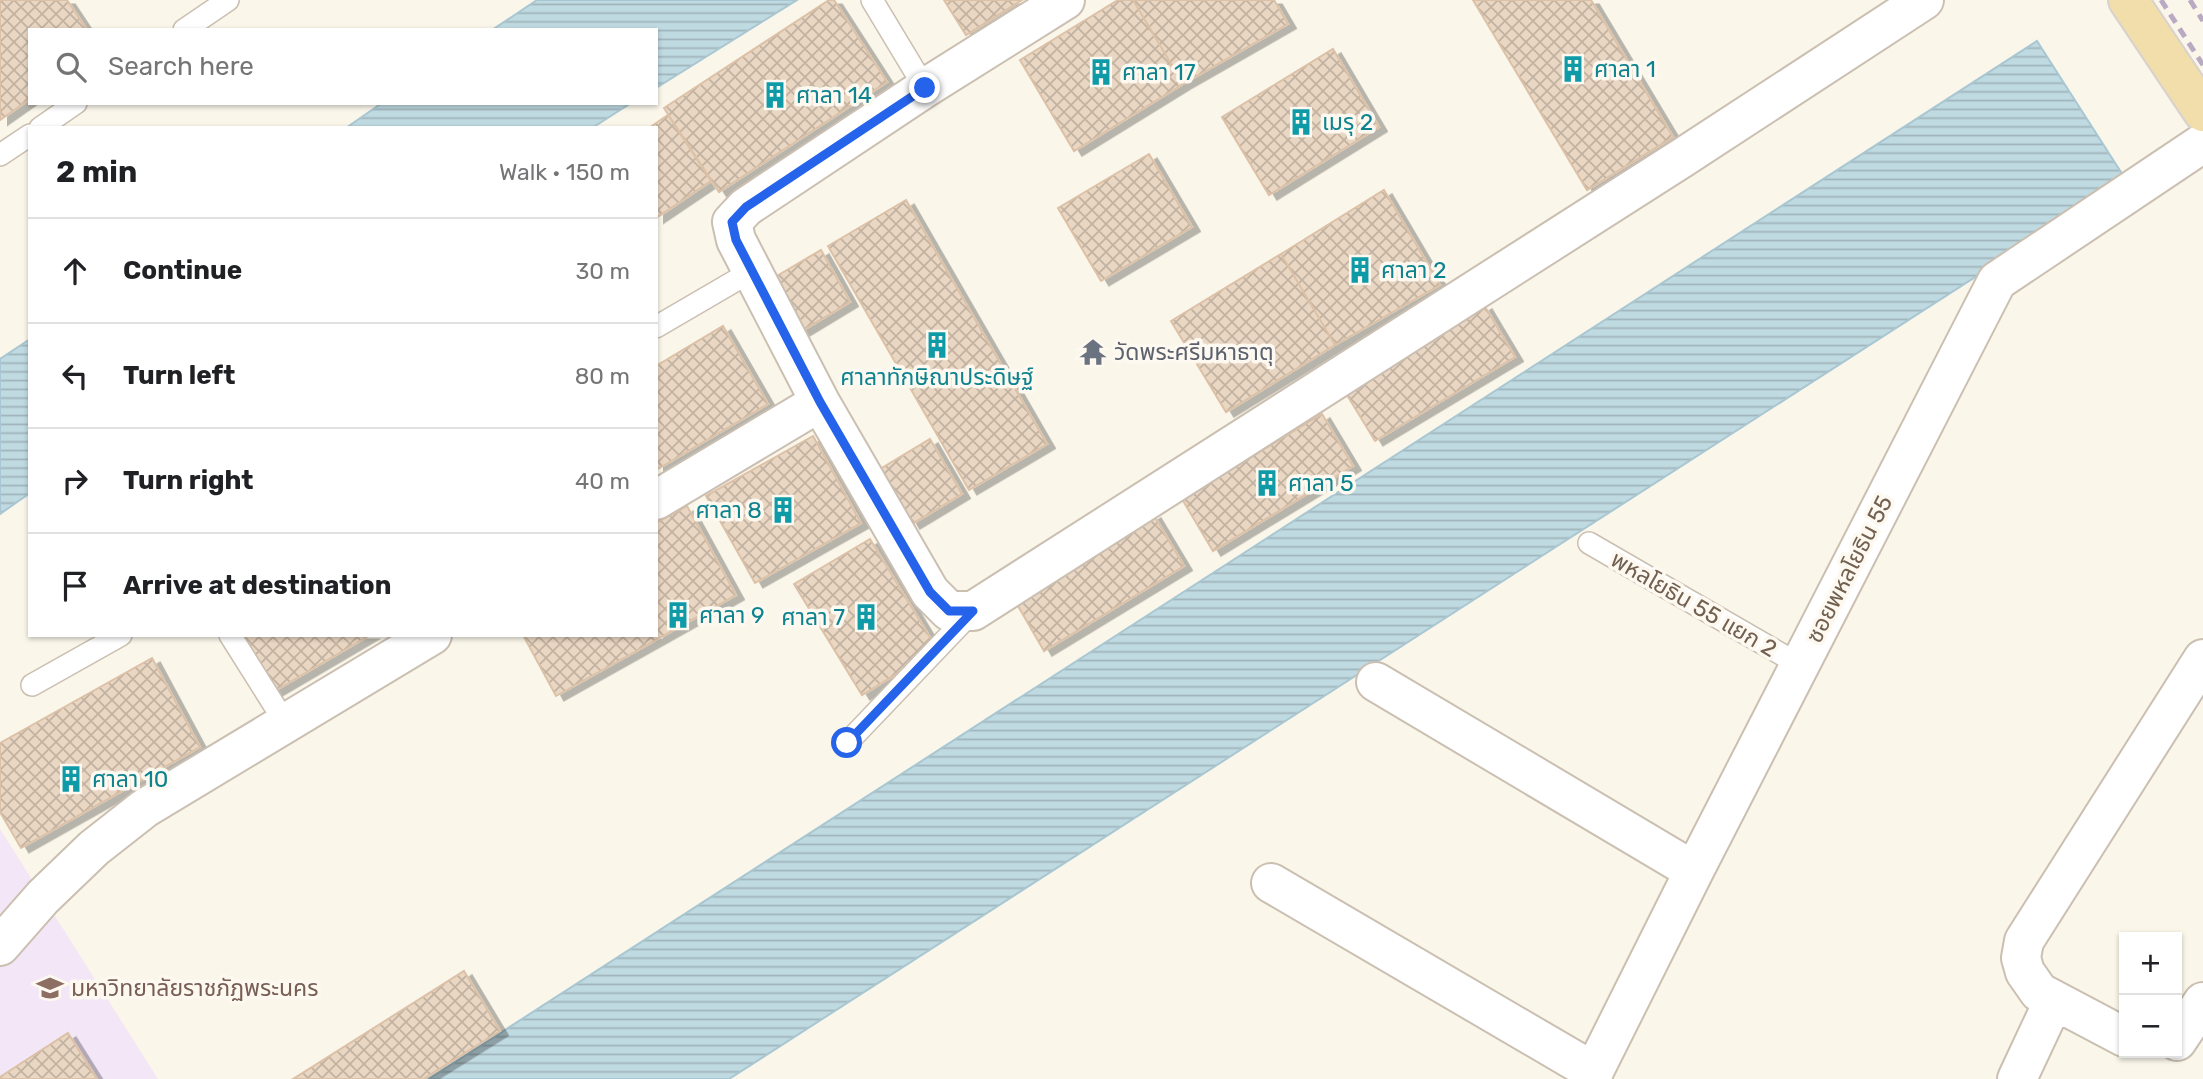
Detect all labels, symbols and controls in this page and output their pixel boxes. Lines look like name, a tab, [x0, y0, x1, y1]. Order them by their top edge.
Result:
search box	[28, 28, 658, 105]
icon: search	[52, 48, 90, 86]
text: Search here	[108, 51, 254, 82]
building icon: ศาลา 1	[1558, 54, 1588, 84]
place label: ศาลา 1	[1594, 55, 1656, 83]
building icon: ศาลา 17	[1086, 57, 1116, 87]
place label: ศาลา 17	[1122, 58, 1196, 86]
route end	[909, 72, 940, 103]
building icon: ศาลา 14	[760, 80, 790, 110]
place label: ศาลา 14	[796, 81, 872, 109]
building icon: เมรุ 2	[1286, 107, 1316, 137]
place label: เมรุ 2	[1322, 108, 1373, 136]
text: 2 min	[56, 154, 137, 190]
text: Walk · 150 m	[499, 158, 630, 186]
icon: ahead	[56, 252, 94, 290]
text: Continue	[123, 255, 242, 286]
building icon: ศาลา 2	[1345, 255, 1375, 285]
place label: ศาลา 2	[1381, 256, 1446, 284]
text: 30 m	[575, 257, 630, 285]
building icon: ศาลาทักษิณาประดิษฐ์	[922, 330, 952, 360]
temple icon: วัดพระศรีมหาธาตุ	[1078, 337, 1108, 367]
place label: วัดพระศรีมหาธาตุ	[1114, 338, 1274, 366]
icon: left	[56, 357, 94, 395]
text: Turn left	[123, 360, 235, 391]
text: 80 m	[575, 362, 630, 390]
place label: ศาลาทักษิณาประดิษฐ์	[840, 363, 1034, 391]
icon: right	[56, 462, 94, 500]
text: Turn right	[123, 465, 253, 496]
text: 40 m	[575, 467, 630, 495]
building icon: ศาลา 5	[1252, 468, 1282, 498]
place label: ศาลา 5	[1288, 469, 1354, 497]
street label: ซอยพหลโยธิน 55	[1800, 491, 1898, 647]
building icon: ศาลา 8	[768, 495, 798, 525]
place label: ศาลา 8	[695, 496, 762, 524]
street label: พหลโยธิน 55 แยก 2	[1606, 545, 1782, 663]
icon: arrive	[56, 567, 94, 605]
text: Arrive at destination	[123, 570, 391, 601]
building icon: ศาลา 9	[663, 600, 693, 630]
place label: ศาลา 9	[699, 601, 765, 629]
building icon: ศาลา 7	[851, 602, 881, 632]
place label: ศาลา 7	[781, 603, 845, 631]
route start	[831, 727, 862, 758]
building icon: ศาลา 10	[56, 764, 86, 794]
place label: ศาลา 10	[92, 765, 168, 793]
map controls	[2119, 932, 2182, 1058]
button: +	[2119, 932, 2182, 995]
school or university icon: มหาวิทยาลัยราชภัฏพระนคร	[35, 973, 65, 1003]
place label: มหาวิทยาลัยราชภัฏพระนคร	[71, 974, 318, 1002]
button: −	[2119, 995, 2182, 1058]

